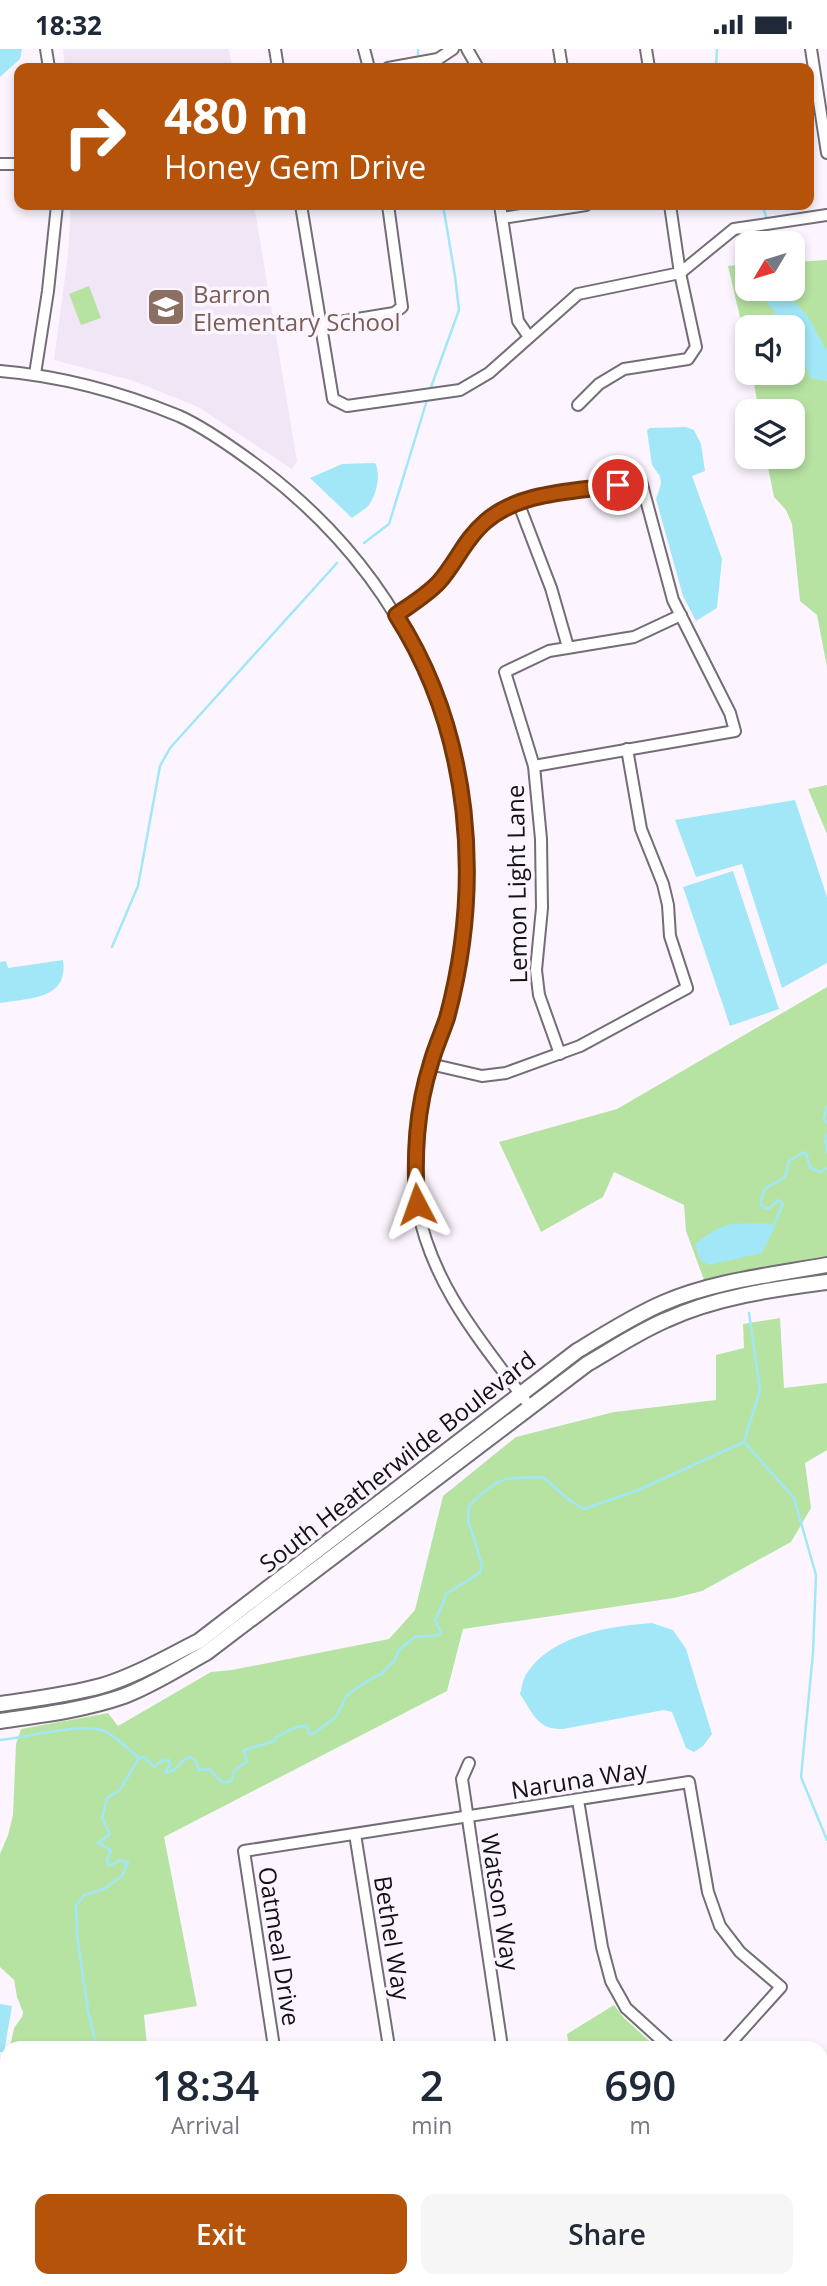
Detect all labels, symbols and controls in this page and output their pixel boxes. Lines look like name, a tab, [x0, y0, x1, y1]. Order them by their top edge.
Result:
text: 18:32	[35, 7, 102, 43]
text: 480 m	[164, 82, 309, 148]
icon: right	[49, 91, 140, 182]
text: Honey Gem Drive	[164, 145, 426, 188]
north arrow	[735, 231, 805, 301]
map controls	[735, 231, 805, 469]
place label: Barron Elementary School	[193, 277, 401, 338]
school or university icon: Barron Elementary School	[145, 286, 187, 328]
button: sound	[735, 315, 805, 385]
button: layers	[735, 399, 805, 469]
pin	[588, 455, 648, 515]
icon: arrive	[599, 466, 637, 504]
street label: Lemon Light Lane	[498, 784, 534, 984]
position arrow	[380, 1167, 454, 1241]
street label: South Heatherwilde Boulevard	[252, 1343, 542, 1579]
street label: Naruna Way	[508, 1752, 651, 1806]
street label: Watson Way	[474, 1831, 528, 1974]
street label: Oatmeal Drive	[251, 1864, 309, 2028]
street label: Bethel Way	[367, 1873, 419, 2004]
text: 18:34	[152, 2056, 259, 2113]
text: 2	[420, 2056, 444, 2113]
text: 690	[604, 2056, 676, 2113]
text: Arrival	[171, 2109, 240, 2141]
text: min	[411, 2109, 452, 2141]
text: m	[630, 2109, 651, 2141]
button: Exit	[35, 2194, 407, 2274]
button: Share	[421, 2194, 793, 2274]

